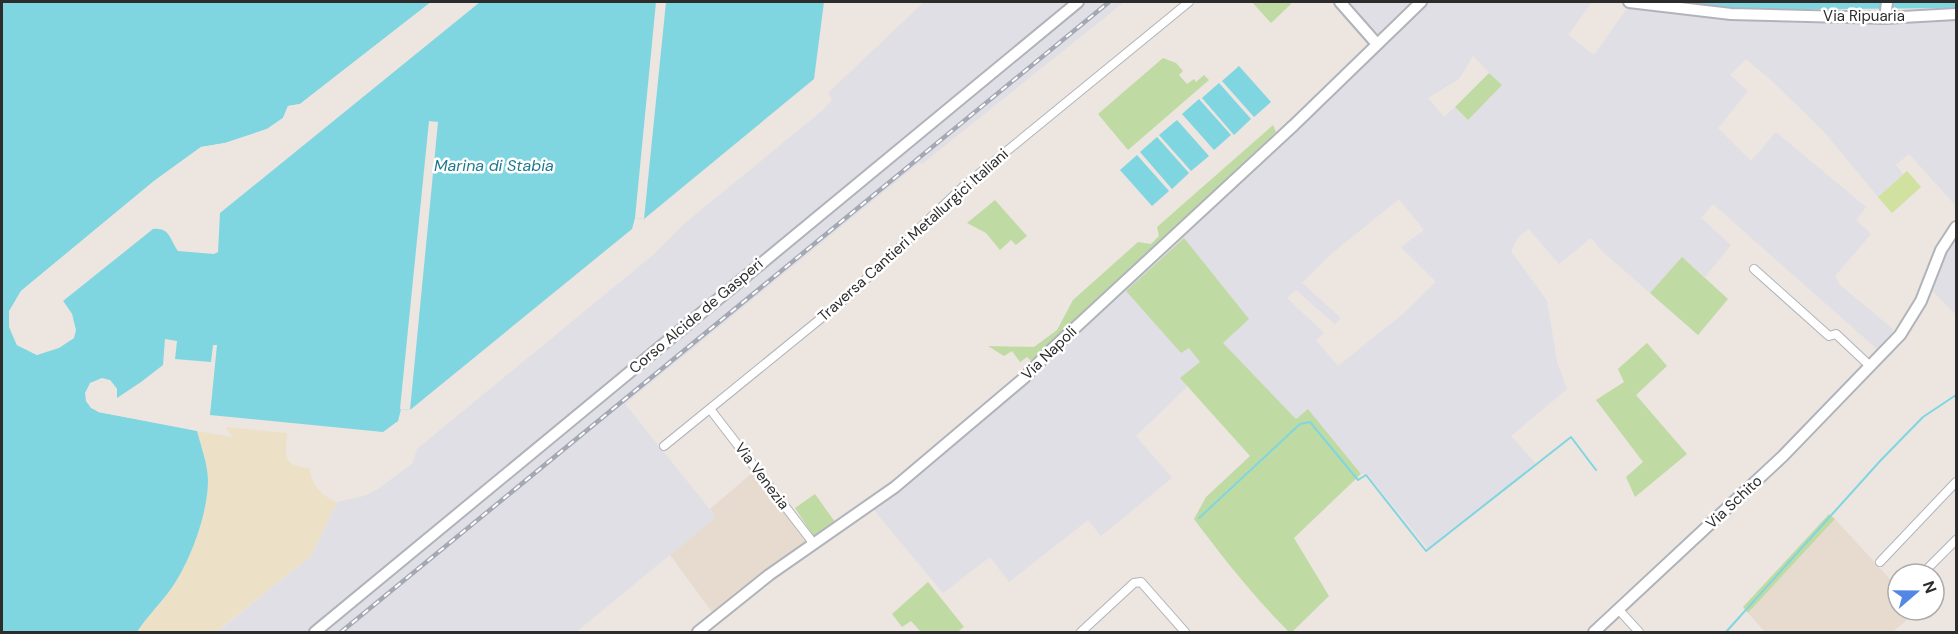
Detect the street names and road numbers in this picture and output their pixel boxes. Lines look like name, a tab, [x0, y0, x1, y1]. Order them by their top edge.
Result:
street label: Via Ripuaria	[1823, 6, 1905, 26]
street label: Traversa Cantieri Metallurgici Italiani	[814, 144, 1012, 326]
street label: Corso Alcide de Gasperi	[625, 254, 767, 378]
street label: Via Napoli	[1017, 322, 1081, 384]
street label: Via Venezia	[730, 438, 794, 514]
street label: Via Schito	[1702, 471, 1766, 533]

